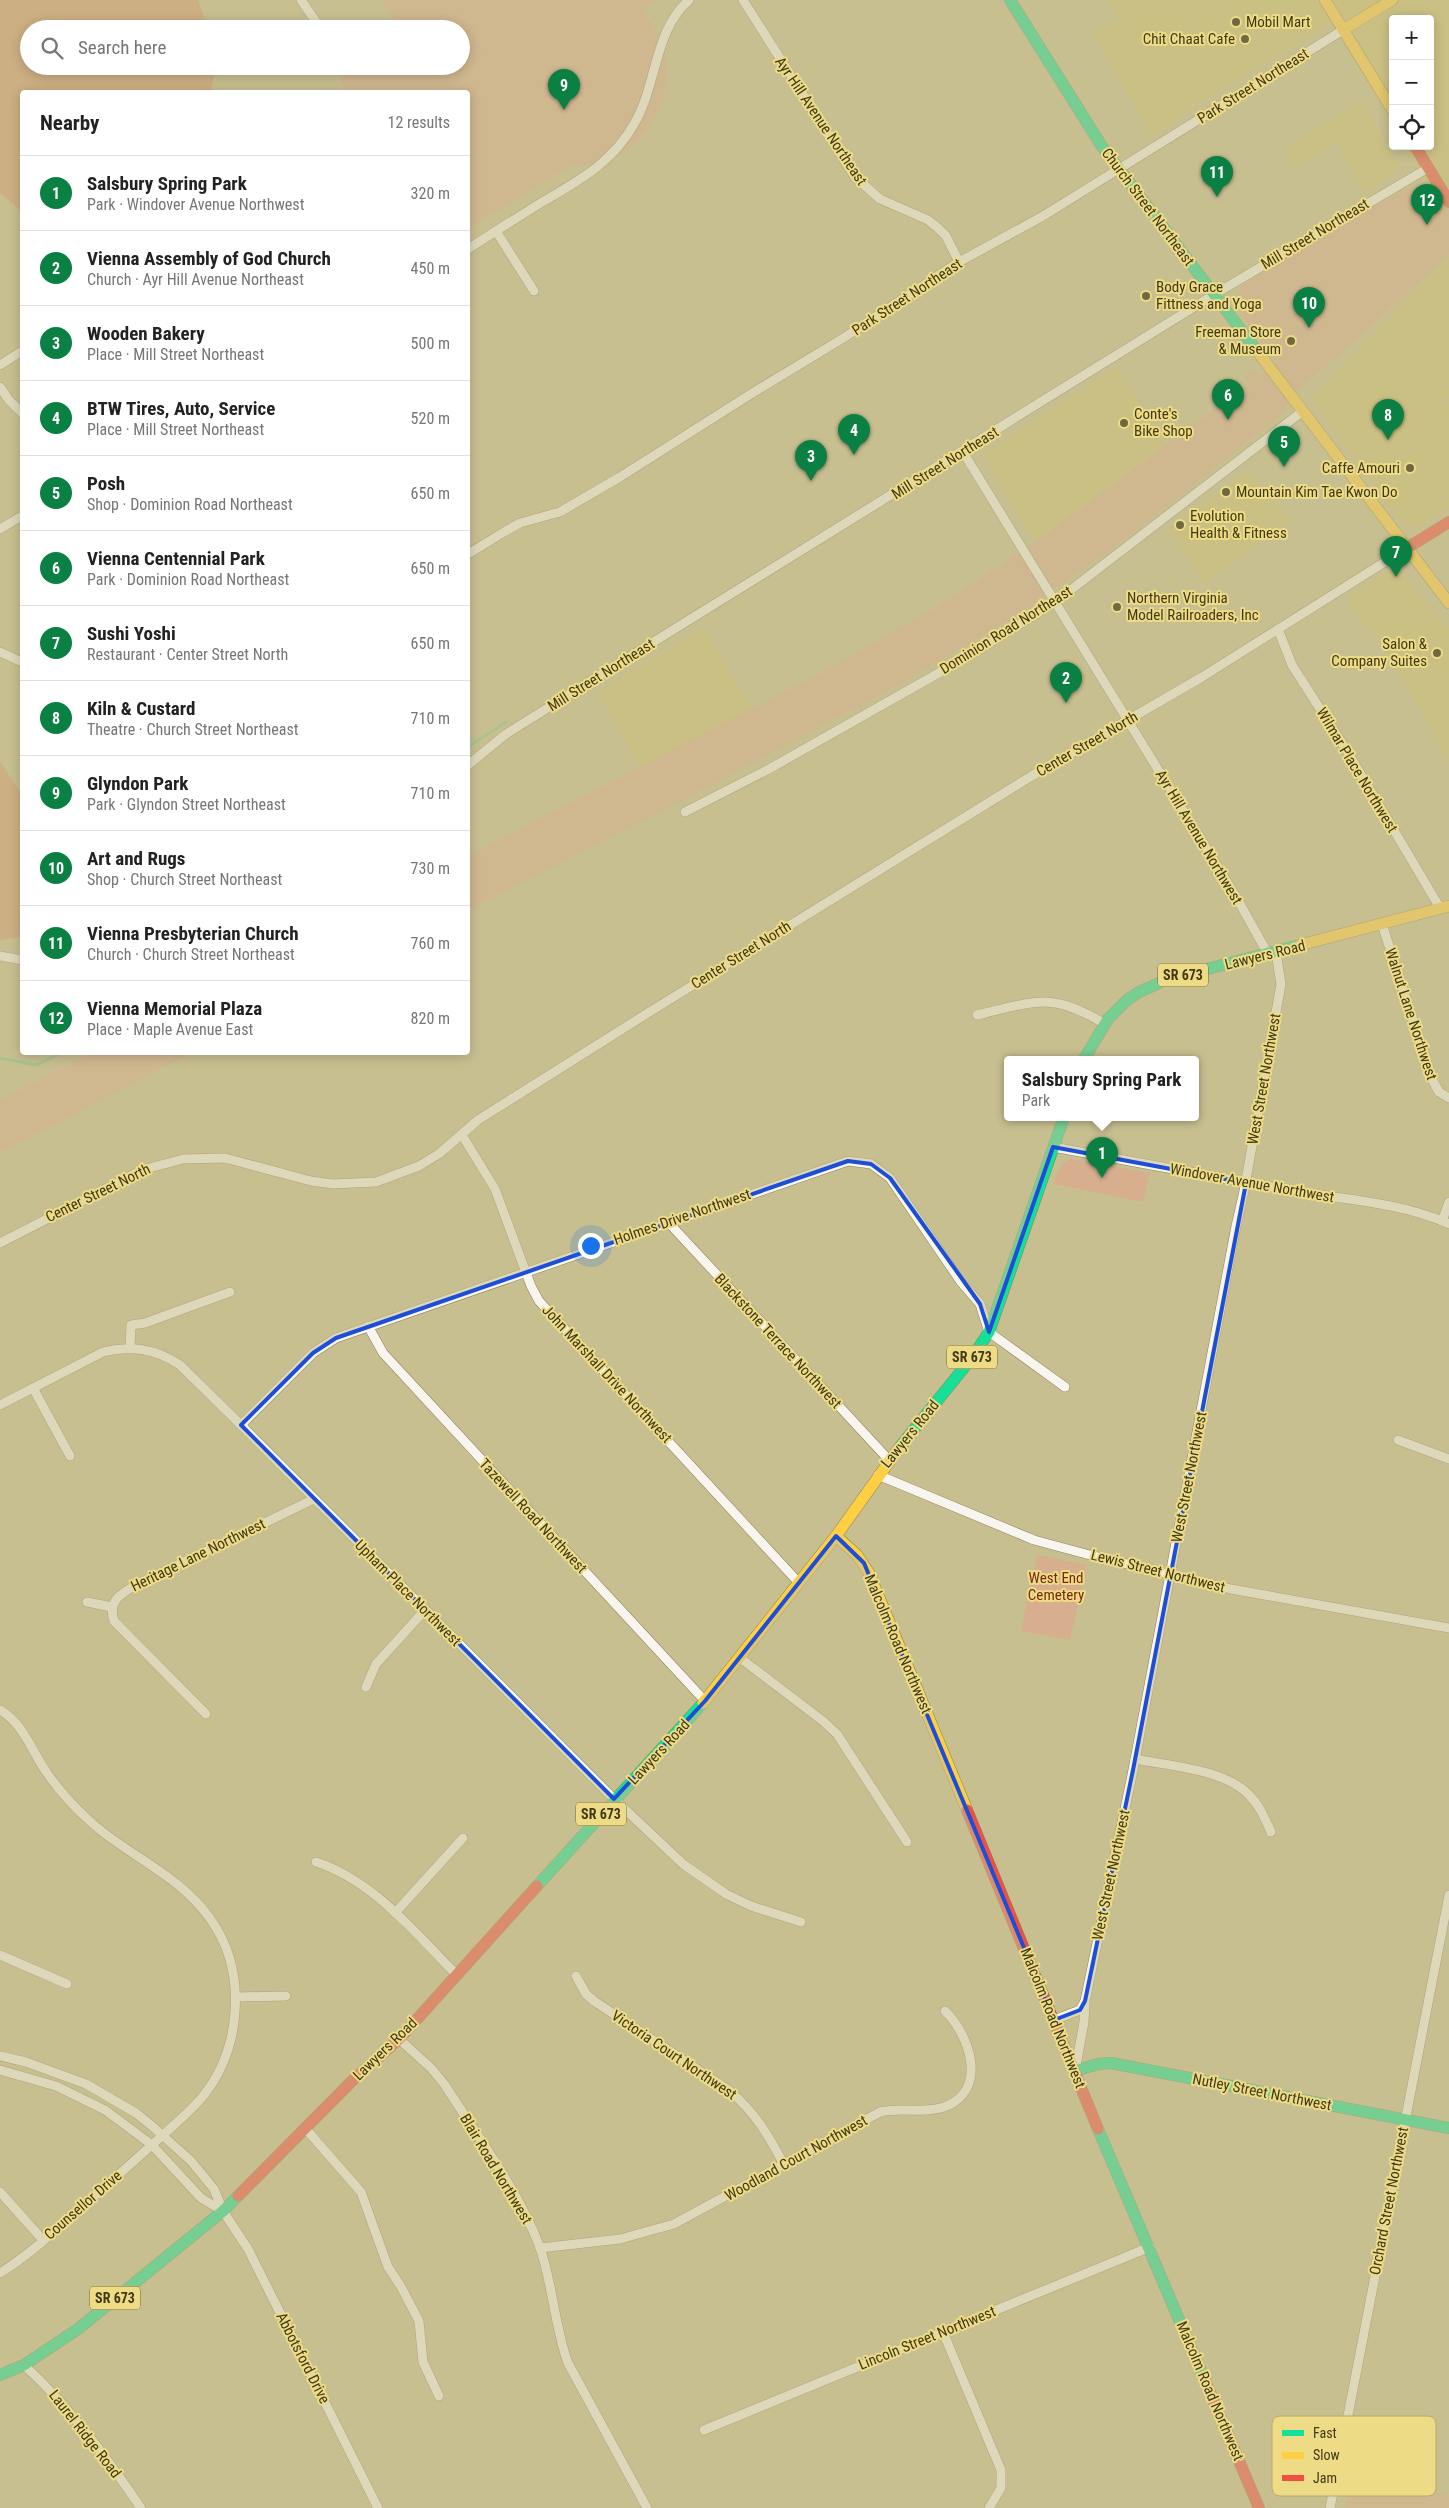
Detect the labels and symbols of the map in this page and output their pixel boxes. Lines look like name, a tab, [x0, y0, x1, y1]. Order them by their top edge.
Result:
place label: Mobil Mart	[1246, 13, 1310, 31]
marker: Mobil Mart	[1230, 16, 1242, 28]
place label: Chit Chaat Cafe	[1143, 30, 1235, 48]
marker: Chit Chaat Cafe	[1239, 33, 1251, 45]
street label: Park Street Northeast	[1194, 45, 1312, 127]
street label: Ayr Hill Avenue Northeast	[771, 53, 871, 189]
pin: 9	[548, 69, 580, 110]
street label: Church Street Northeast	[1098, 145, 1198, 269]
pin: 11	[1201, 156, 1233, 197]
pin: 12	[1411, 184, 1443, 225]
street label: Mill Street Northeast	[1258, 195, 1372, 273]
street label: Park Street Northeast	[849, 255, 965, 339]
place label: Body Grace Fittness and Yoga	[1156, 278, 1262, 313]
pin: 10	[1293, 287, 1325, 328]
marker: Body Grace Fittness and Yoga	[1140, 290, 1152, 302]
place label: Freeman Store & Museum	[1195, 323, 1281, 358]
marker: Freeman Store & Museum	[1285, 335, 1297, 347]
pin: 6	[1212, 379, 1244, 420]
pin: 8	[1372, 399, 1404, 440]
place label: Conte's Bike Shop	[1134, 405, 1193, 440]
pin: 4	[838, 414, 870, 455]
marker: Conte's Bike Shop	[1118, 417, 1130, 429]
street label: Mill Street Northeast	[888, 423, 1002, 503]
pin: 5	[1268, 426, 1300, 467]
pin: 3	[795, 440, 827, 481]
place label: Caffe Amouri	[1322, 459, 1400, 477]
marker: Caffe Amouri	[1404, 462, 1416, 474]
place label: Mountain Kim Tae Kwon Do	[1236, 483, 1398, 501]
marker: Mountain Kim Tae Kwon Do	[1220, 486, 1232, 498]
place label: Evolution Health & Fitness	[1190, 507, 1287, 542]
marker: Evolution Health & Fitness	[1174, 519, 1186, 531]
pin: 7	[1380, 536, 1412, 577]
street label: Dominion Road Northeast	[937, 582, 1075, 678]
place label: Northern Virginia Model Railroaders, Inc	[1127, 589, 1259, 624]
marker: Northern Virginia Model Railroaders, Inc	[1111, 601, 1123, 613]
street label: Mill Street Northeast	[544, 635, 658, 715]
place label: Salon & Company Suites	[1331, 635, 1428, 670]
marker: Salon & Company Suites	[1431, 647, 1443, 659]
pin: 2	[1050, 662, 1082, 703]
street label: Wilmar Place Northwest	[1313, 704, 1401, 836]
street label: Center Street North	[1033, 708, 1141, 780]
street label: Ayr Hill Avenue Northwest	[1152, 766, 1246, 908]
street label: Center Street North	[688, 917, 794, 993]
street label: Lawyers Road	[1223, 936, 1307, 974]
street label: Walnut Lane Northwest	[1381, 946, 1441, 1082]
road number: SR 673	[1158, 964, 1208, 986]
street label: West Street Northwest	[1244, 1012, 1284, 1146]
pin: 1	[1086, 1137, 1118, 1178]
street label: Center Street North	[43, 1160, 153, 1226]
street label: Windover Avenue Northwest	[1168, 1160, 1336, 1206]
street label: Holmes Drive Northwest	[611, 1185, 753, 1249]
your location	[578, 1233, 604, 1259]
street label: Blackstone Terrace Northwest	[711, 1270, 845, 1412]
street label: John Marshall Drive Northwest	[538, 1301, 676, 1447]
road number: SR 673	[947, 1345, 997, 1368]
street label: Lawyers Road	[877, 1396, 943, 1472]
street label: West Street Northwest	[1167, 1410, 1211, 1544]
street label: Tazewell Road Northwest	[475, 1455, 591, 1577]
street label: Heritage Lane Northwest	[128, 1515, 268, 1595]
street label: Upham Place Northwest	[351, 1536, 465, 1650]
street label: Lewis Street Northwest	[1089, 1546, 1227, 1596]
park label: West End Cemetery	[1028, 1569, 1084, 1604]
street label: Malcolm Road Northwest	[860, 1572, 936, 1716]
street label: Lawyers Road	[624, 1716, 694, 1788]
road number: SR 673	[576, 1802, 626, 1826]
street label: West Street Northwest	[1088, 1808, 1134, 1942]
street label: Malcolm Road Northwest	[1017, 1945, 1089, 2091]
street label: Victoria Court Northwest	[608, 2006, 740, 2104]
street label: Lawyers Road	[349, 2014, 421, 2084]
street label: Nutley Street Northwest	[1191, 2070, 1333, 2114]
street label: Blair Road Northwest	[456, 2111, 536, 2227]
street label: Woodland Court Northwest	[722, 2111, 870, 2205]
street label: Orchard Street Northwest	[1366, 2126, 1412, 2276]
street label: Counsellor Drive	[41, 2166, 125, 2244]
road number: SR 673	[90, 2286, 140, 2310]
street label: Lincoln Street Northwest	[856, 2302, 998, 2374]
street label: Abbotsford Drive	[272, 2309, 334, 2407]
street label: Malcolm Road Northwest	[1172, 2319, 1248, 2463]
street label: Laurel Ridge Road	[45, 2386, 125, 2482]
legend	[1272, 2416, 1436, 2496]
text: Fast	[1313, 2425, 1337, 2441]
text: Slow	[1313, 2447, 1340, 2463]
text: Jam	[1313, 2470, 1337, 2486]

